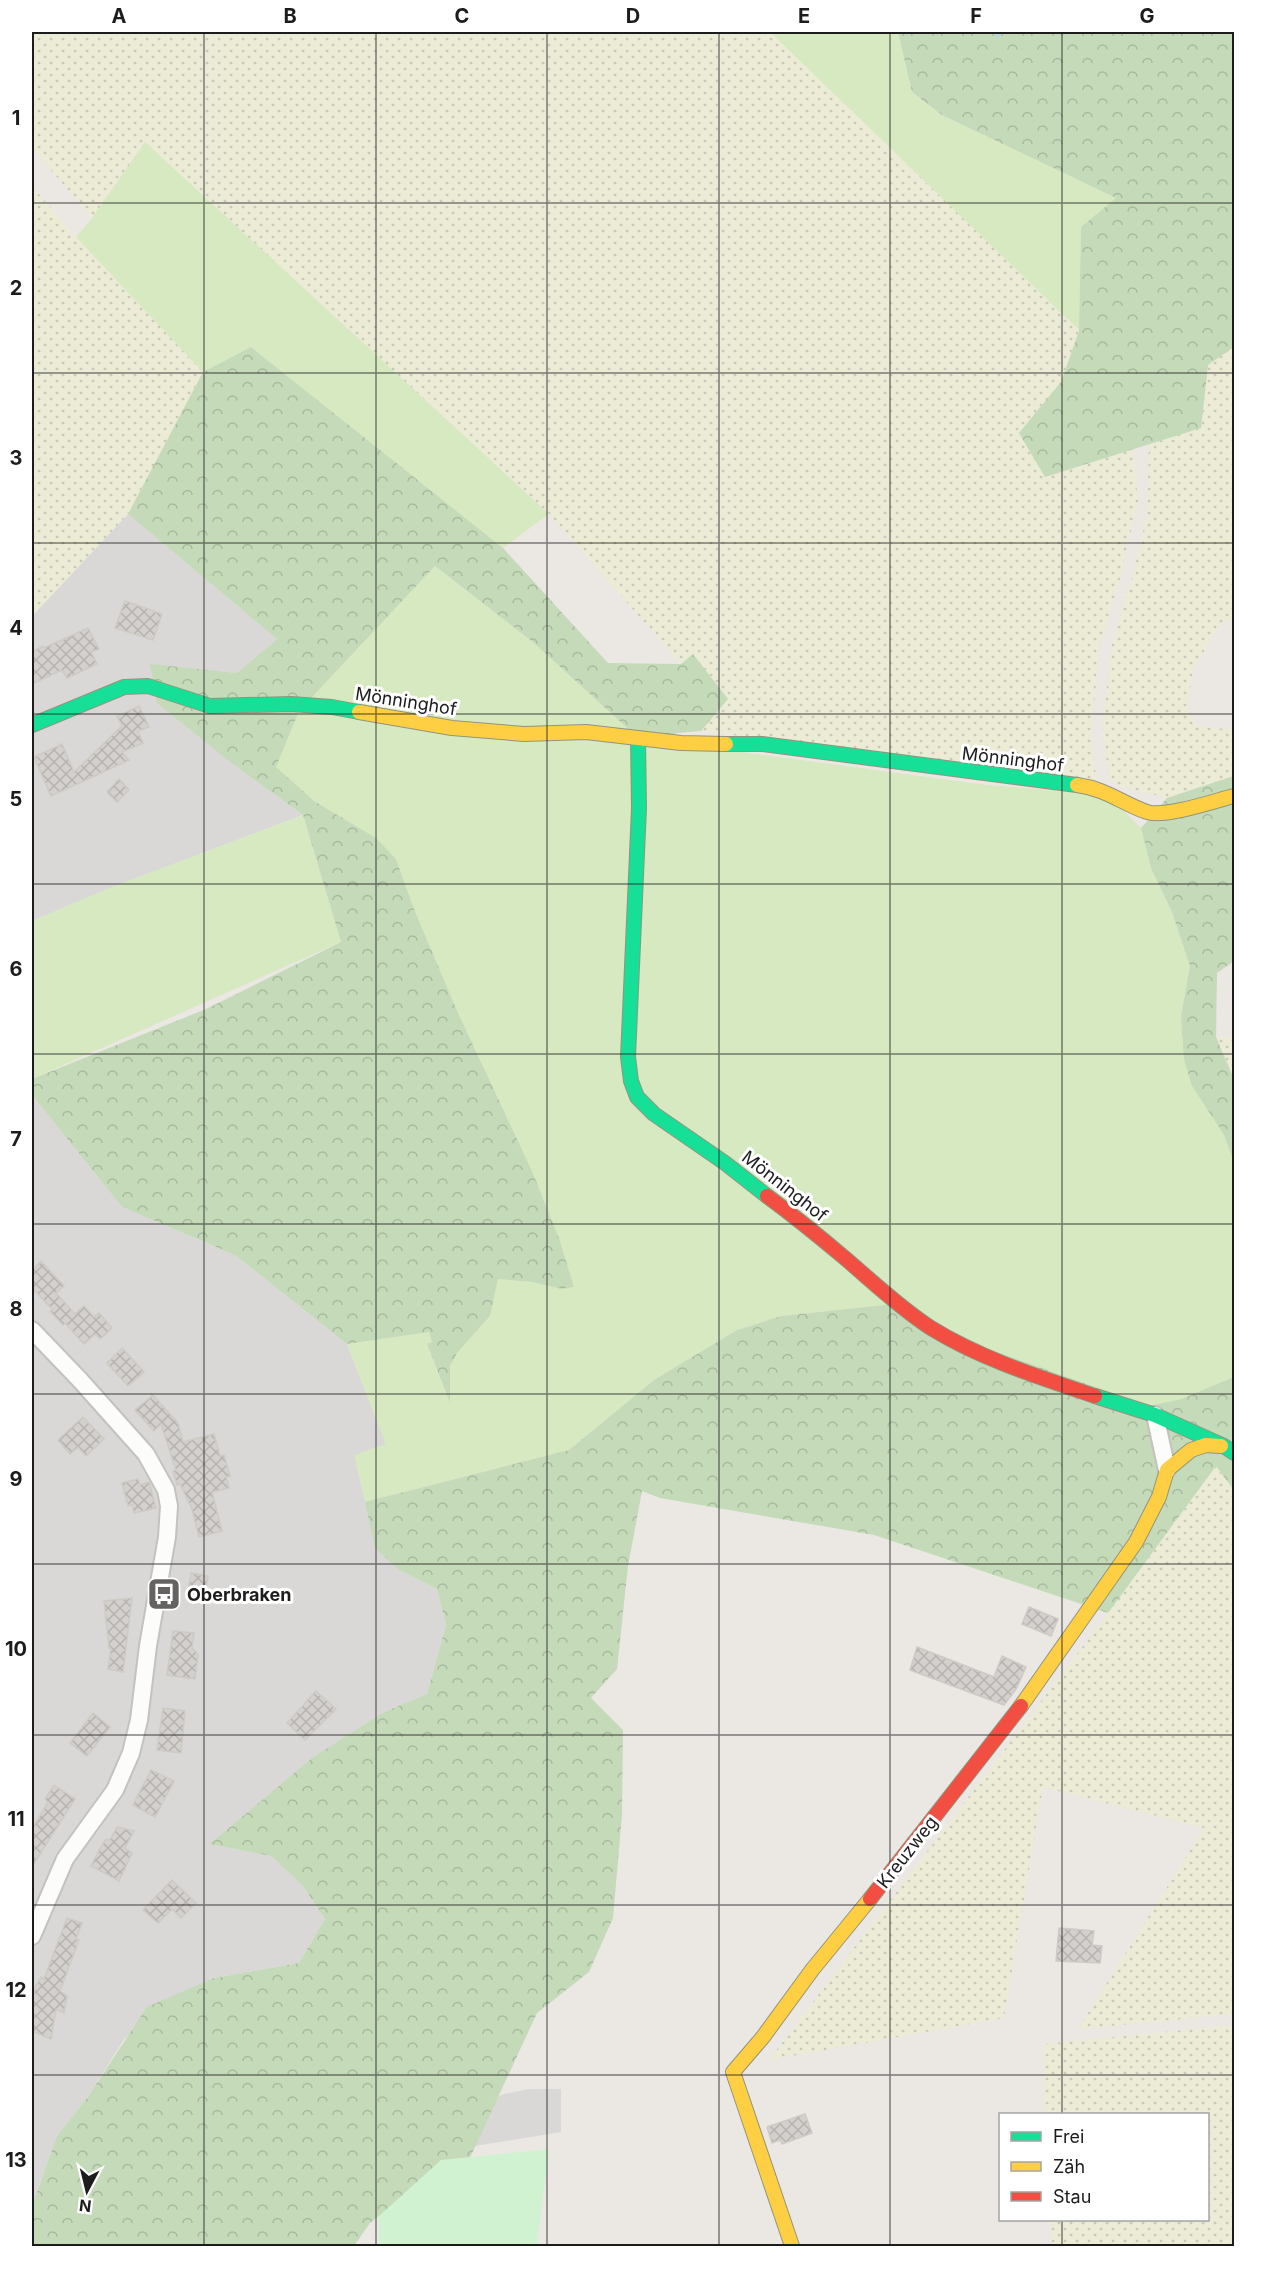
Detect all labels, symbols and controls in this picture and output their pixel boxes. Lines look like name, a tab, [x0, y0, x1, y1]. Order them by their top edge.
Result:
text: A	[112, 4, 127, 28]
text: B	[283, 4, 297, 28]
text: C	[455, 4, 469, 28]
text: D	[626, 4, 640, 28]
text: E	[798, 4, 810, 28]
text: F	[970, 4, 982, 28]
text: G	[1139, 4, 1155, 28]
text: 1	[12, 106, 20, 130]
text: 2	[10, 276, 22, 300]
text: 3	[10, 446, 22, 470]
text: 4	[9, 616, 23, 640]
street label: Mönninghof	[354, 683, 459, 719]
street label: Mönninghof	[961, 742, 1065, 776]
text: 5	[10, 787, 22, 811]
text: 6	[10, 957, 23, 981]
text: 7	[10, 1127, 22, 1151]
street label: Mönninghof	[738, 1146, 832, 1226]
text: 8	[9, 1297, 23, 1321]
text: 9	[10, 1467, 23, 1491]
bus stop icon: Oberbraken	[146, 1576, 182, 1612]
place label: Oberbraken	[187, 1584, 291, 1605]
text: 10	[5, 1637, 27, 1661]
text: 11	[7, 1807, 25, 1831]
street label: Kreuzweg	[872, 1812, 942, 1892]
text: 12	[5, 1978, 27, 2002]
legend	[999, 2113, 1209, 2221]
text: Frei	[1053, 2126, 1084, 2147]
text: 13	[5, 2148, 27, 2172]
text: Zäh	[1053, 2156, 1085, 2177]
north arrow	[57, 2161, 117, 2221]
text: Stau	[1053, 2186, 1091, 2207]
text: N	[78, 2195, 92, 2217]

